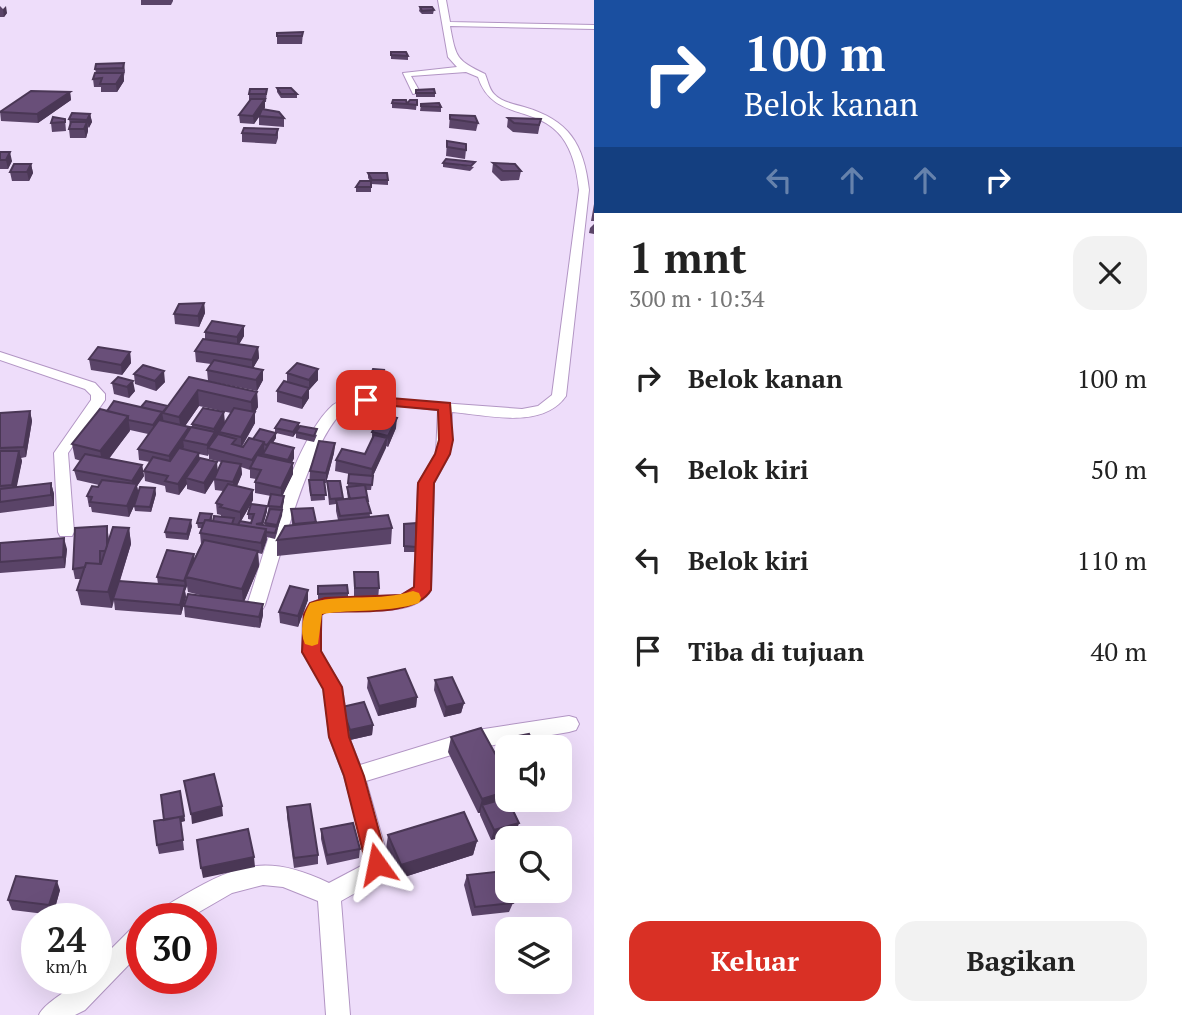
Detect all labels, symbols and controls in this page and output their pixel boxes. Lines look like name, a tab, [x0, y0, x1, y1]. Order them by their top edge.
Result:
text: 100 m	[744, 20, 886, 85]
icon: right	[629, 28, 720, 119]
text: Belok kanan	[744, 83, 918, 125]
icon: left	[760, 161, 798, 199]
icon: ahead	[833, 161, 871, 199]
icon: ahead	[906, 161, 944, 199]
icon: right	[979, 161, 1017, 199]
text: 1 mnt	[629, 229, 747, 285]
button: close	[1073, 236, 1147, 310]
text: 300 m · 10:34	[629, 283, 764, 314]
icon: right	[629, 359, 667, 397]
text: Belok kanan	[688, 361, 843, 395]
text: 100 m	[1077, 361, 1147, 395]
pin	[336, 370, 396, 430]
icon: arrive	[347, 381, 385, 419]
icon: left	[629, 450, 667, 488]
text: Belok kiri	[688, 452, 809, 486]
text: 50 m	[1091, 452, 1147, 486]
icon: left	[629, 541, 667, 579]
text: Belok kiri	[688, 543, 809, 577]
text: 110 m	[1077, 543, 1147, 577]
icon: arrive	[629, 632, 667, 670]
text: Tiba di tujuan	[688, 634, 864, 668]
text: 40 m	[1091, 634, 1147, 668]
map controls	[495, 735, 572, 994]
button: sound	[495, 735, 572, 812]
button: search	[495, 826, 572, 903]
position arrow	[340, 827, 414, 901]
speed limit sign: 30	[126, 903, 217, 994]
text: 24	[47, 916, 86, 962]
button: layers	[495, 917, 572, 994]
button: Keluar	[629, 921, 881, 1001]
button: Bagikan	[895, 921, 1147, 1001]
text: km/h	[46, 954, 87, 978]

